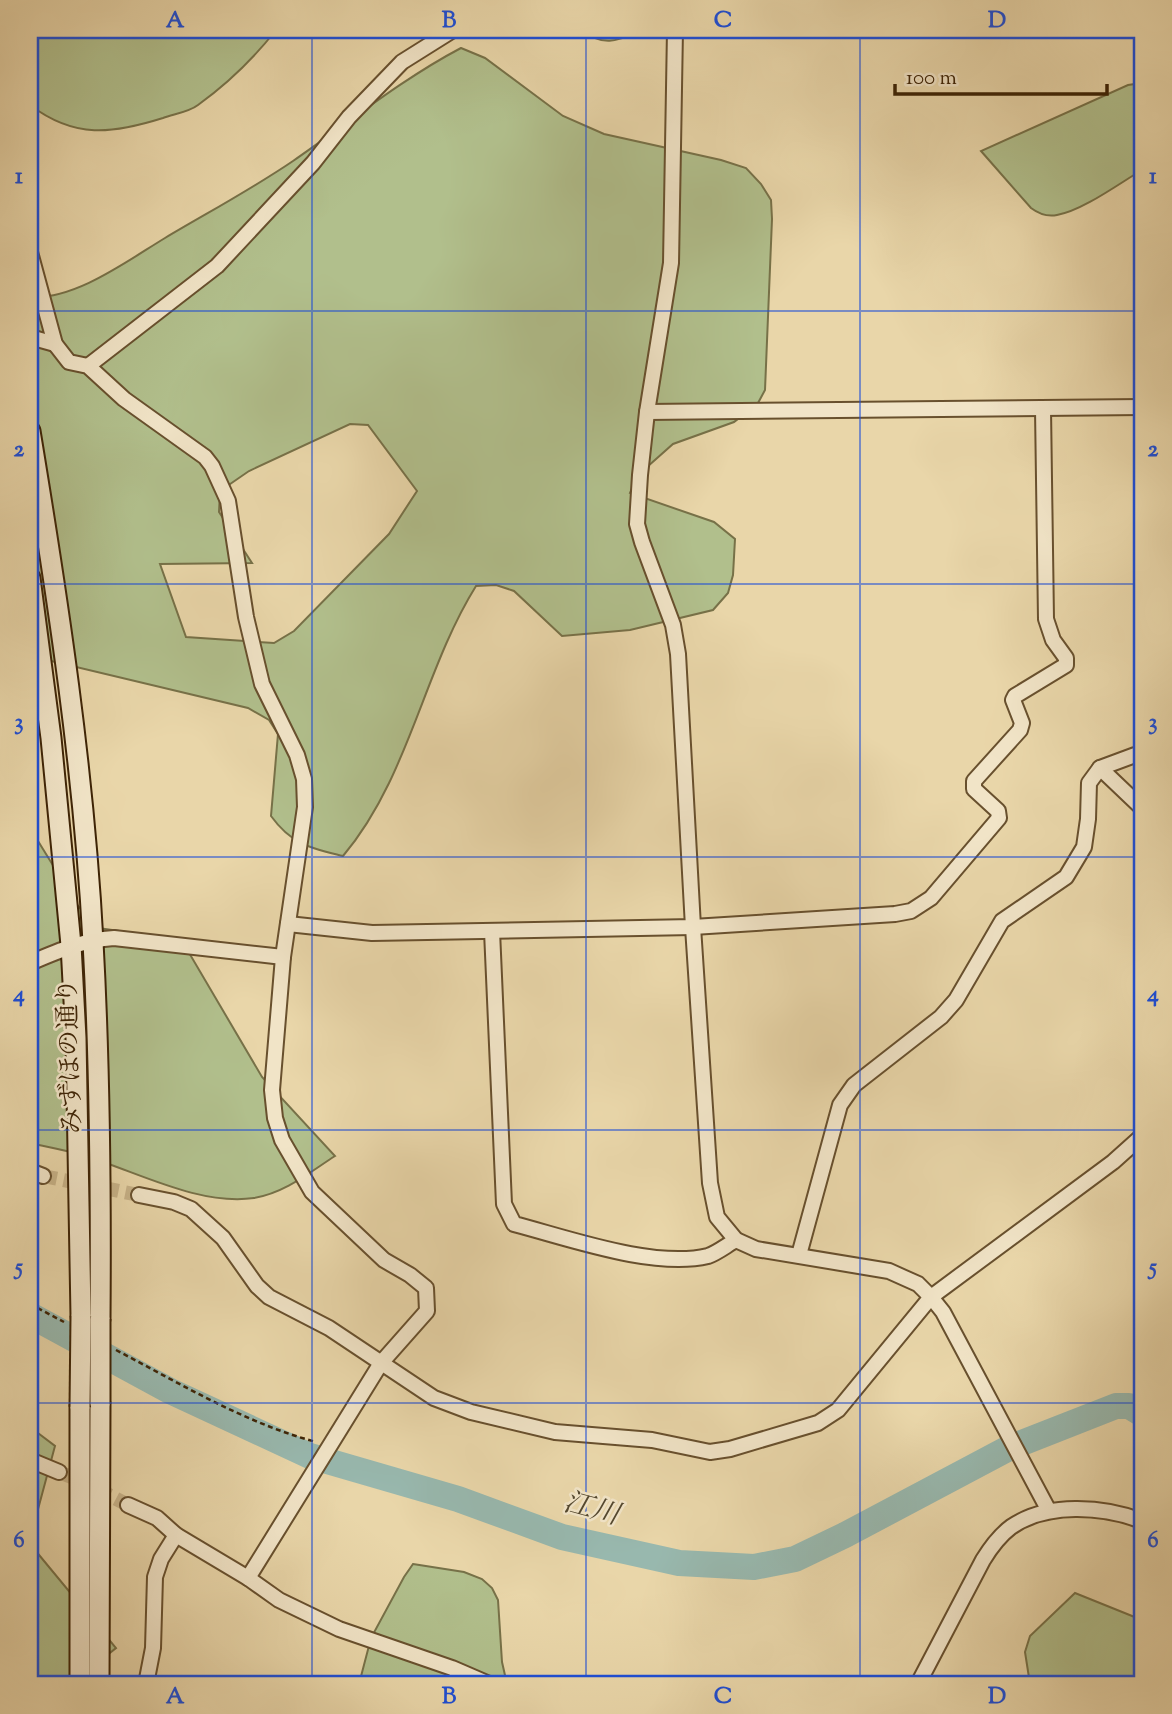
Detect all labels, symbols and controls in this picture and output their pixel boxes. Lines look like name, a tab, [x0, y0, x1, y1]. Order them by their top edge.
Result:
text: A	[166, 5, 185, 38]
text: B	[442, 5, 457, 38]
text: C	[714, 5, 732, 38]
text: D	[988, 5, 1006, 38]
scale bar	[895, 52, 1107, 96]
text: 100 m	[906, 64, 957, 94]
text: 1	[15, 161, 23, 194]
text: 1	[1149, 161, 1157, 194]
text: 2	[14, 434, 25, 467]
text: 2	[1148, 434, 1159, 467]
text: 3	[14, 707, 24, 740]
text: 3	[1148, 707, 1158, 740]
street label: みずほの通り	[50, 977, 92, 1135]
text: 4	[12, 979, 25, 1012]
text: 4	[1146, 979, 1159, 1012]
text: 5	[13, 1252, 23, 1285]
text: 5	[1147, 1252, 1157, 1285]
water label: 江川	[559, 1483, 626, 1537]
text: 6	[13, 1525, 25, 1558]
text: 6	[1147, 1525, 1159, 1558]
text: A	[166, 1681, 185, 1714]
text: B	[442, 1681, 457, 1714]
text: C	[714, 1681, 732, 1714]
text: D	[988, 1681, 1006, 1714]

